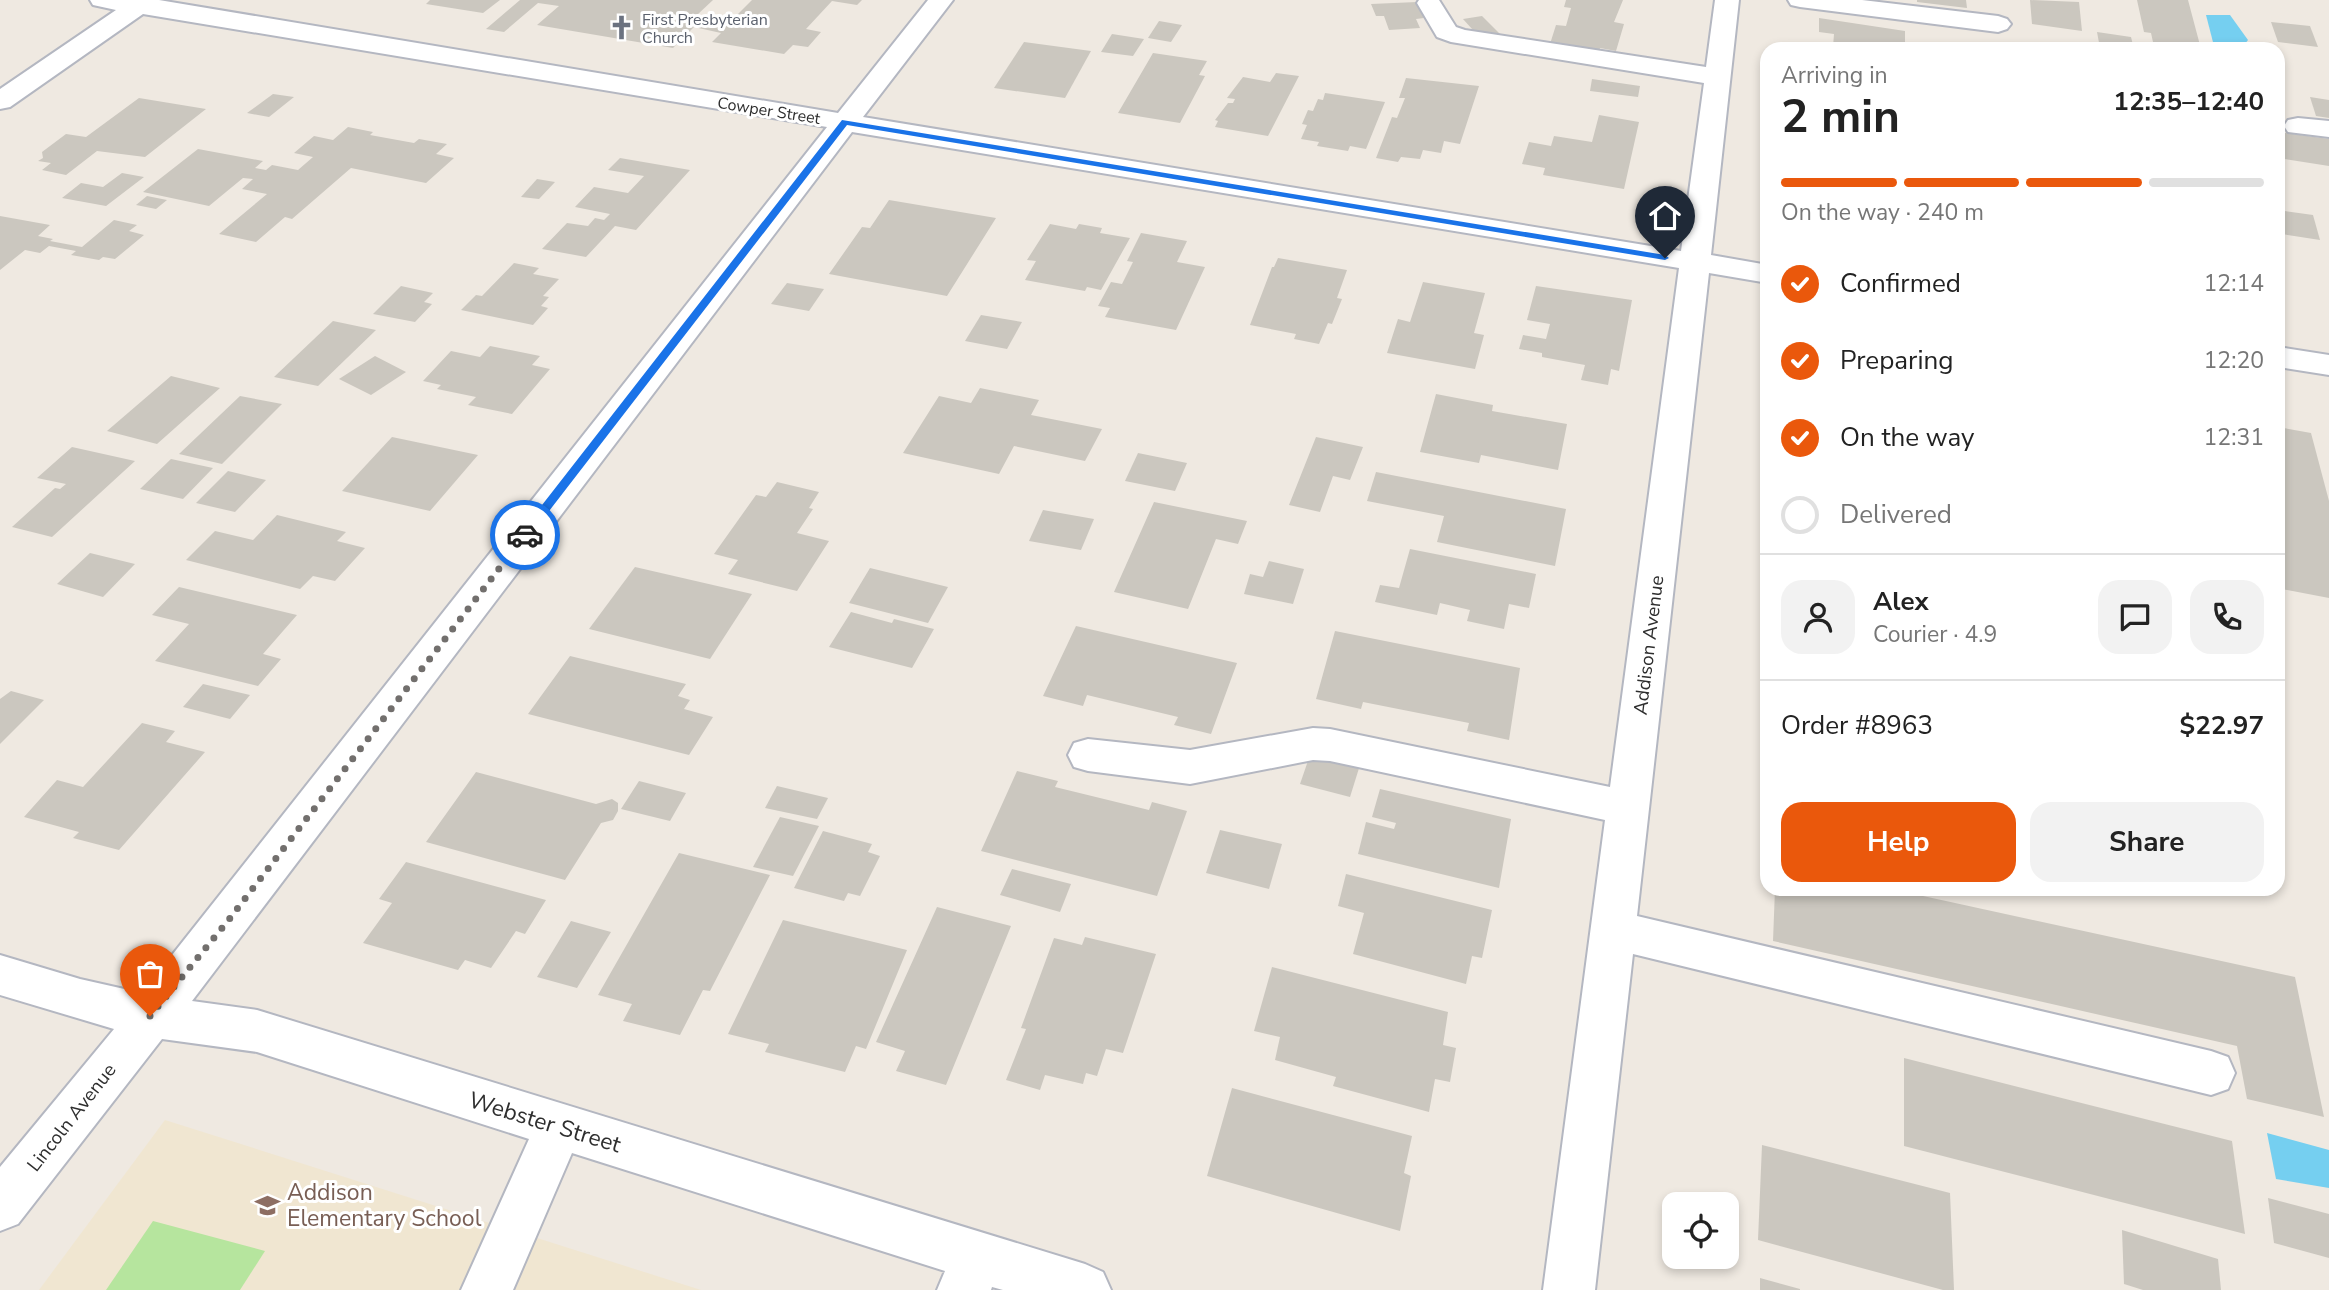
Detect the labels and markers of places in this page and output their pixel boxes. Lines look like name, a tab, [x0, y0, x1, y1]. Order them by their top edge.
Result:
place label: First Presbyterian Church	[642, 9, 768, 49]
church icon: First Presbyterian Church	[608, 14, 636, 42]
pin	[1635, 186, 1695, 258]
pin	[120, 944, 180, 1016]
place label: Addison Elementary School	[287, 1177, 482, 1234]
school or university icon: Addison Elementary School	[253, 1191, 281, 1219]

